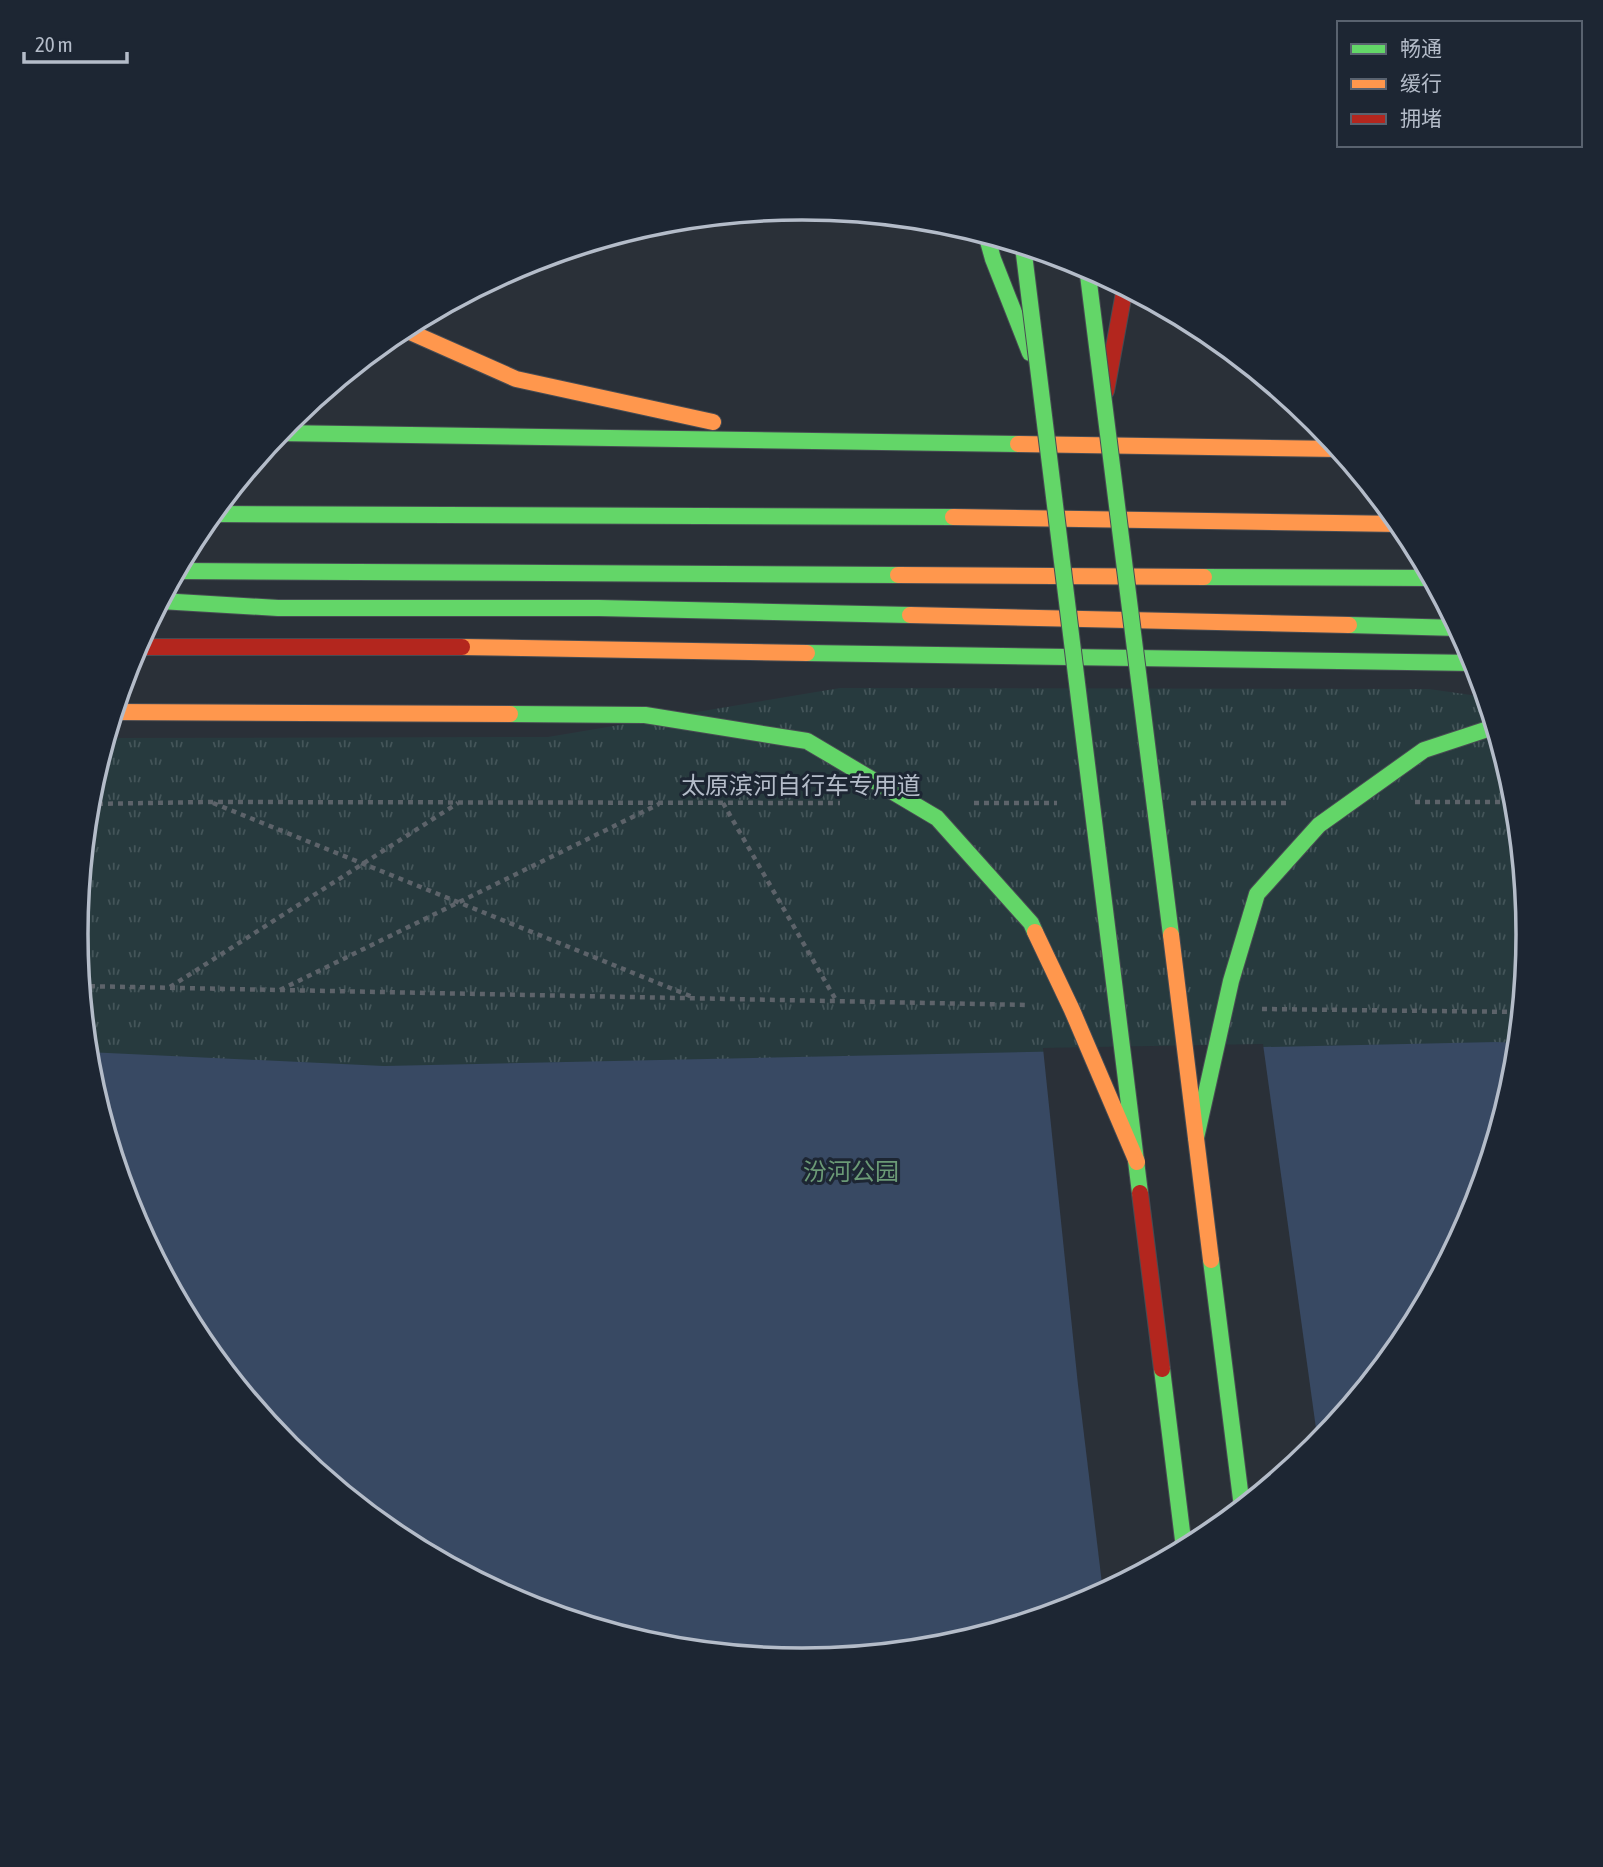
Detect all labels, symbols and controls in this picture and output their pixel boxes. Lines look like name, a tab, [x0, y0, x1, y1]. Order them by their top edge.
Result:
scale bar	[24, 21, 128, 65]
legend	[1337, 21, 1582, 147]
text: 20 m	[35, 32, 73, 56]
text: 畅通	[1400, 36, 1442, 60]
text: 缓行	[1400, 71, 1442, 95]
text: 拥堵	[1400, 106, 1442, 130]
street label: 太原滨河自行车专用道	[681, 772, 921, 799]
park label: 汾河公园	[803, 1158, 899, 1185]

